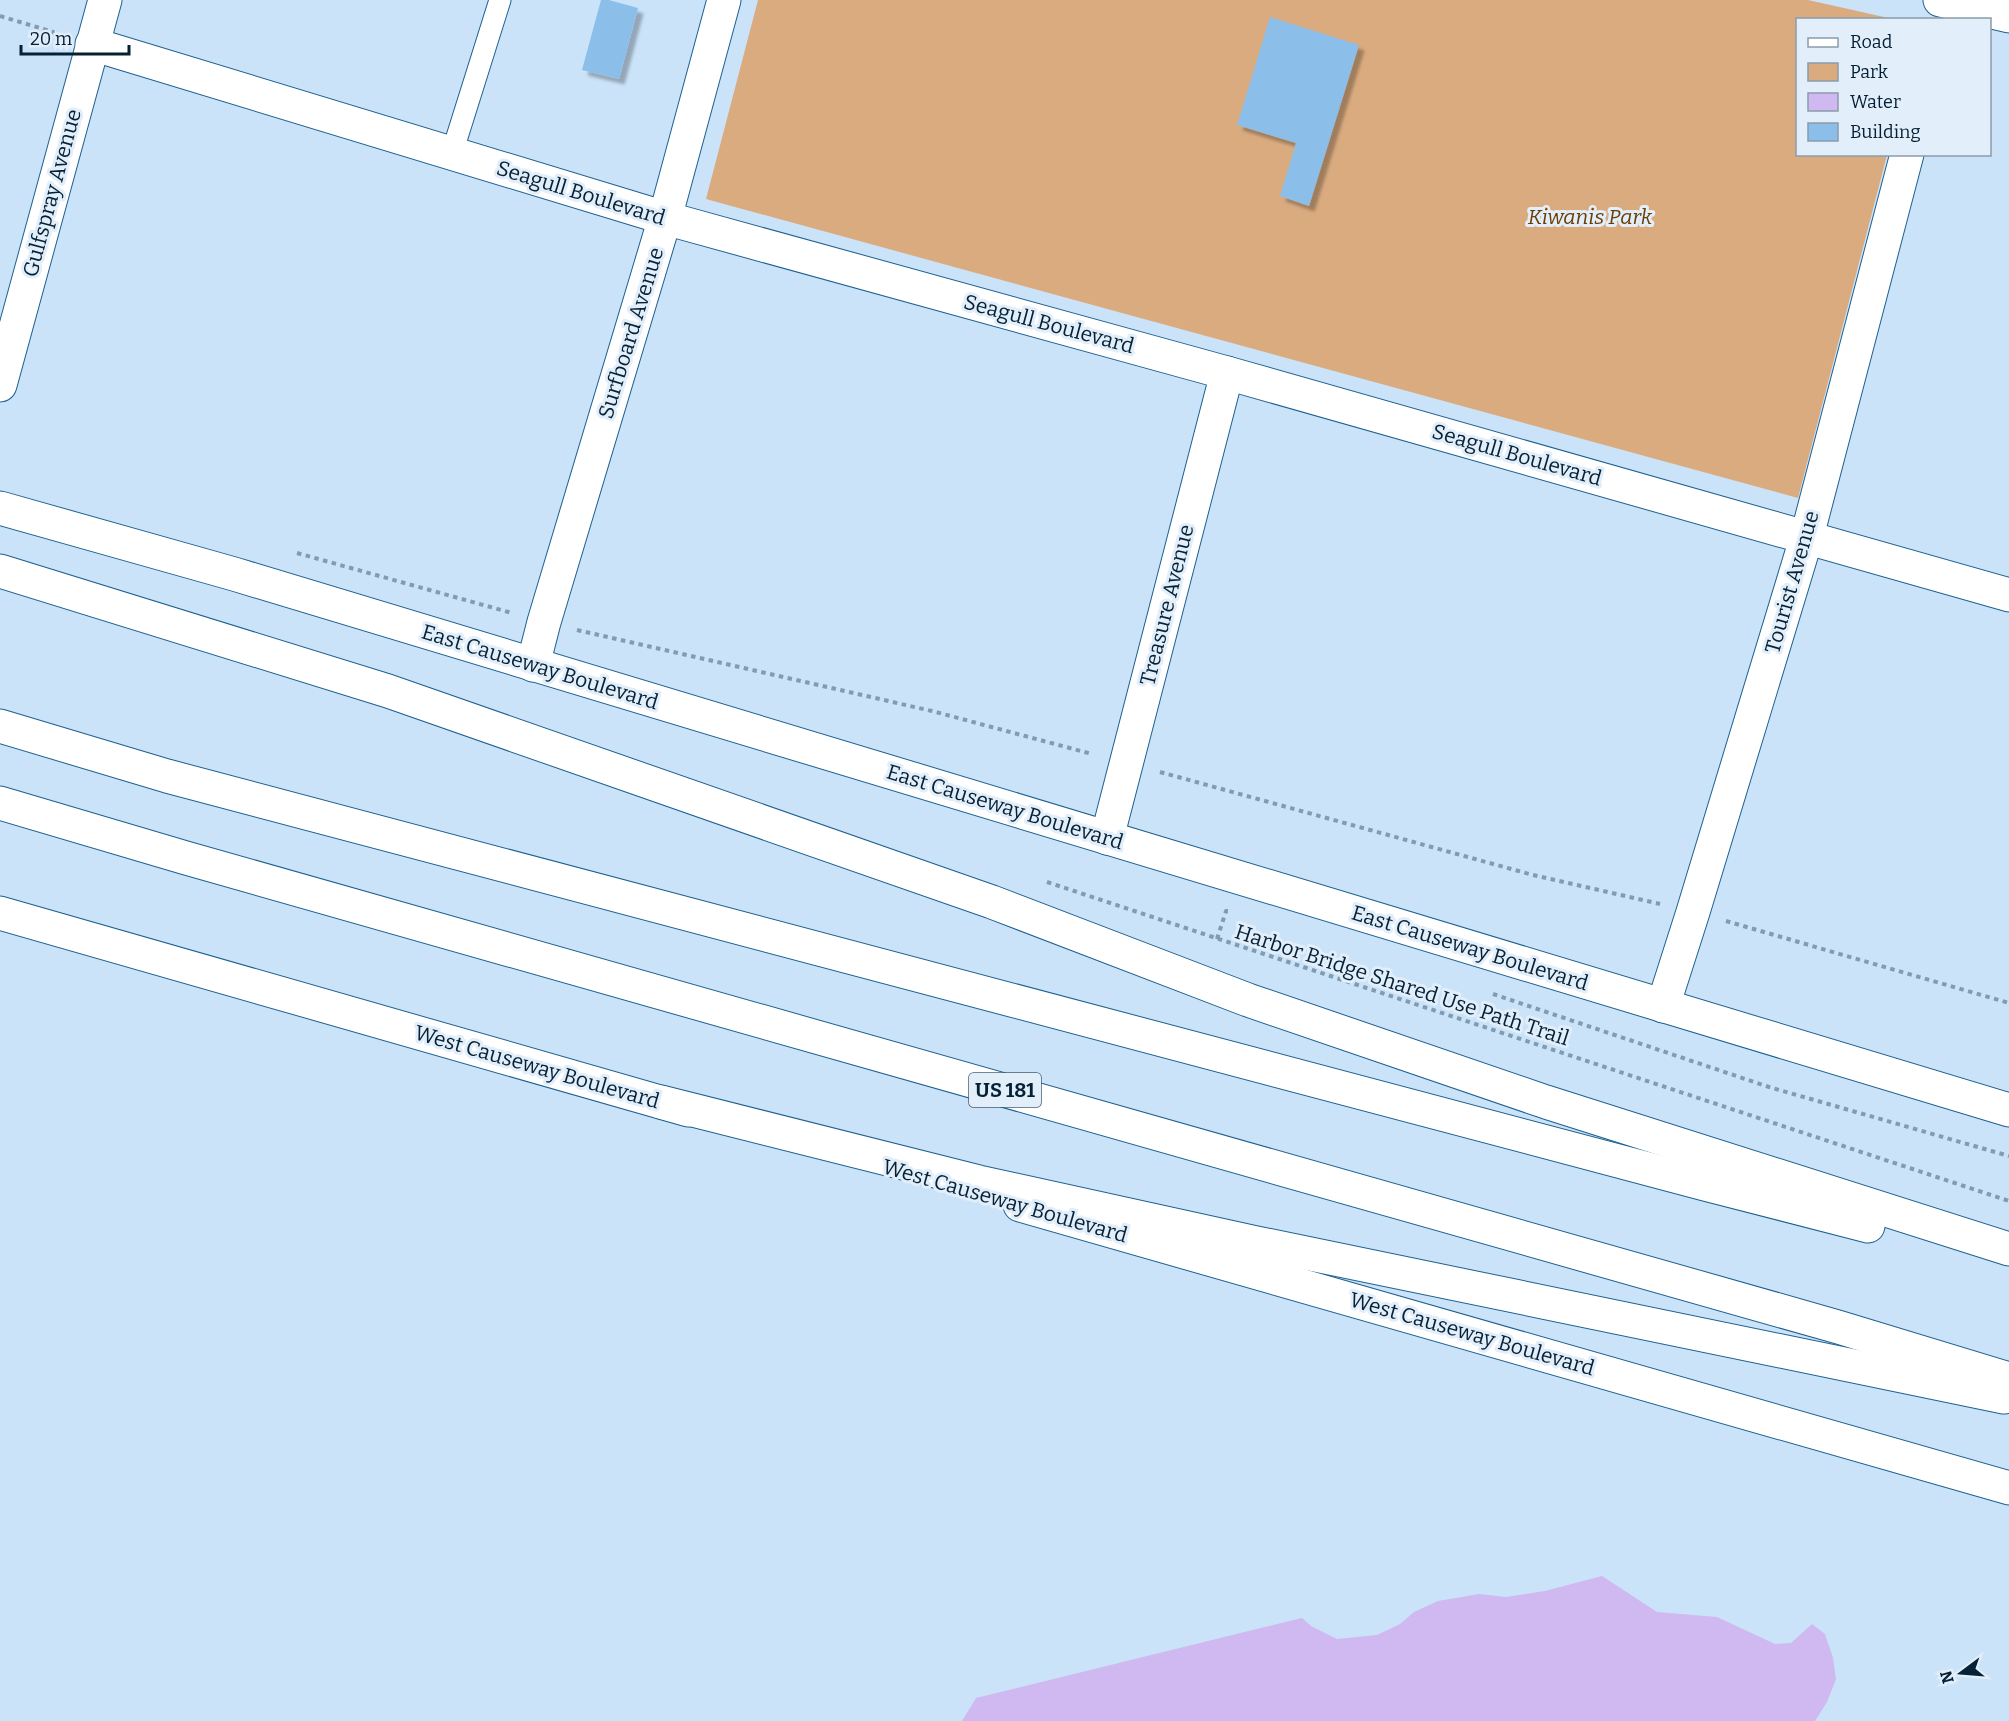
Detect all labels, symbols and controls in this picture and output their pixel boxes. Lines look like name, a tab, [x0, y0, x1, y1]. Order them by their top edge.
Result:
scale bar	[21, 18, 129, 56]
legend	[1796, 18, 1991, 156]
text: 20 m	[30, 28, 72, 50]
text: Road	[1850, 31, 1893, 53]
text: Park	[1850, 61, 1889, 83]
text: Water	[1850, 91, 1901, 113]
street label: Gulfspray Avenue	[17, 106, 87, 280]
text: Building	[1850, 121, 1921, 143]
street label: Seagull Boulevard	[493, 155, 669, 231]
park label: Kiwanis Park	[1528, 204, 1653, 230]
street label: Surfboard Avenue	[593, 244, 669, 422]
street label: Seagull Boulevard	[961, 289, 1137, 359]
street label: Seagull Boulevard	[1429, 418, 1605, 492]
street label: Tourist Avenue	[1759, 508, 1825, 656]
street label: Treasure Avenue	[1134, 522, 1200, 688]
street label: East Causeway Boulevard	[418, 619, 662, 715]
street label: East Causeway Boulevard	[883, 759, 1127, 855]
street label: East Causeway Boulevard	[1348, 900, 1592, 996]
street label: Harbor Bridge Shared Use Path Trail	[1232, 919, 1572, 1051]
street label: West Causeway Boulevard	[412, 1020, 662, 1114]
road number: US 181	[969, 1073, 1041, 1107]
street label: West Causeway Boulevard	[880, 1154, 1130, 1248]
street label: West Causeway Boulevard	[1347, 1287, 1597, 1381]
north arrow	[1931, 1643, 1991, 1703]
text: N	[1936, 1668, 1958, 1686]

